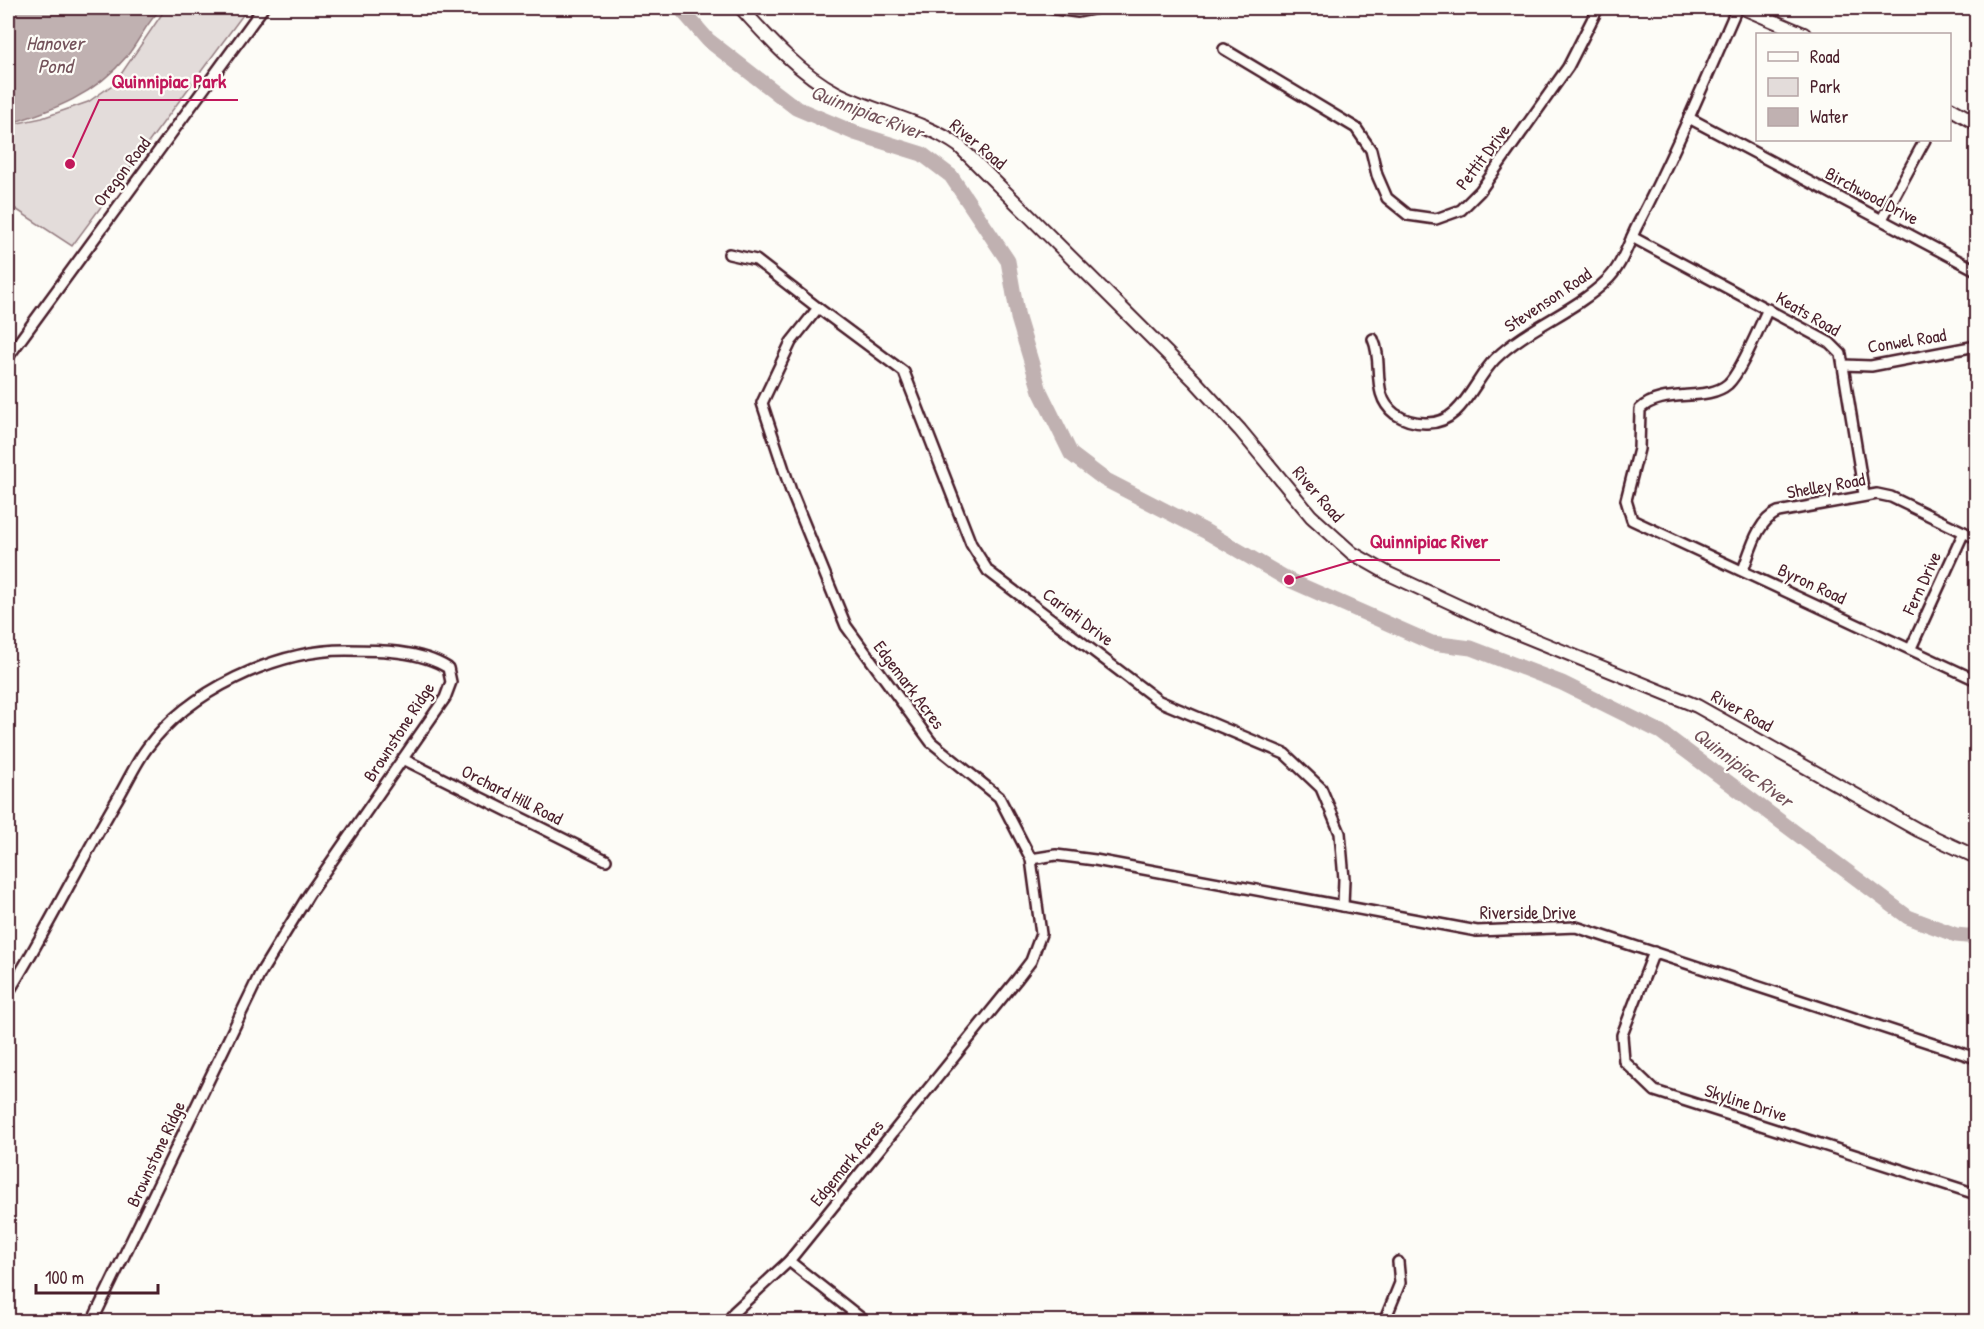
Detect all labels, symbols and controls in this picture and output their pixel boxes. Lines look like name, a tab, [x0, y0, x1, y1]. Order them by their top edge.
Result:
water label: Hanover Pond	[26, 29, 86, 79]
legend	[1756, 33, 1951, 141]
text: Road	[1810, 44, 1840, 69]
callout: Quinnipiac Park	[99, 62, 238, 100]
text: Quinnipiac Park	[112, 67, 227, 95]
text: Park	[1810, 74, 1841, 99]
water label: Quinnipiac River	[807, 78, 930, 147]
text: Water	[1810, 104, 1848, 129]
street label: River Road	[945, 112, 1012, 175]
street label: Pettit Drive	[1450, 119, 1516, 195]
street label: Oregon Road	[87, 132, 156, 212]
street label: Birchwood Drive	[1821, 160, 1923, 231]
street label: Stevenson Road	[1499, 261, 1596, 338]
street label: Keats Road	[1772, 285, 1845, 342]
street label: Conwel Road	[1866, 322, 1948, 359]
street label: River Road	[1287, 460, 1350, 527]
street label: Shelley Road	[1785, 466, 1867, 505]
callout: Quinnipiac River	[1357, 522, 1500, 560]
text: Quinnipiac River	[1370, 527, 1489, 555]
street label: Fern Drive	[1896, 547, 1947, 619]
street label: Byron Road	[1774, 557, 1850, 610]
street label: Cariati Drive	[1038, 582, 1119, 652]
street label: Edgemark Acres	[868, 635, 951, 734]
street label: Brownstone Ridge	[357, 677, 440, 786]
street label: River Road	[1707, 683, 1778, 738]
water label: Quinnipiac River	[1687, 720, 1801, 815]
street label: Orchard Hill Road	[457, 758, 567, 831]
street label: Riverside Drive	[1480, 900, 1576, 925]
street label: Skyline Drive	[1702, 1077, 1791, 1128]
street label: Brownstone Ridge	[120, 1097, 191, 1211]
street label: Edgemark Acres	[804, 1114, 889, 1211]
scale bar	[36, 1257, 158, 1295]
text: 100 m	[45, 1265, 84, 1290]

